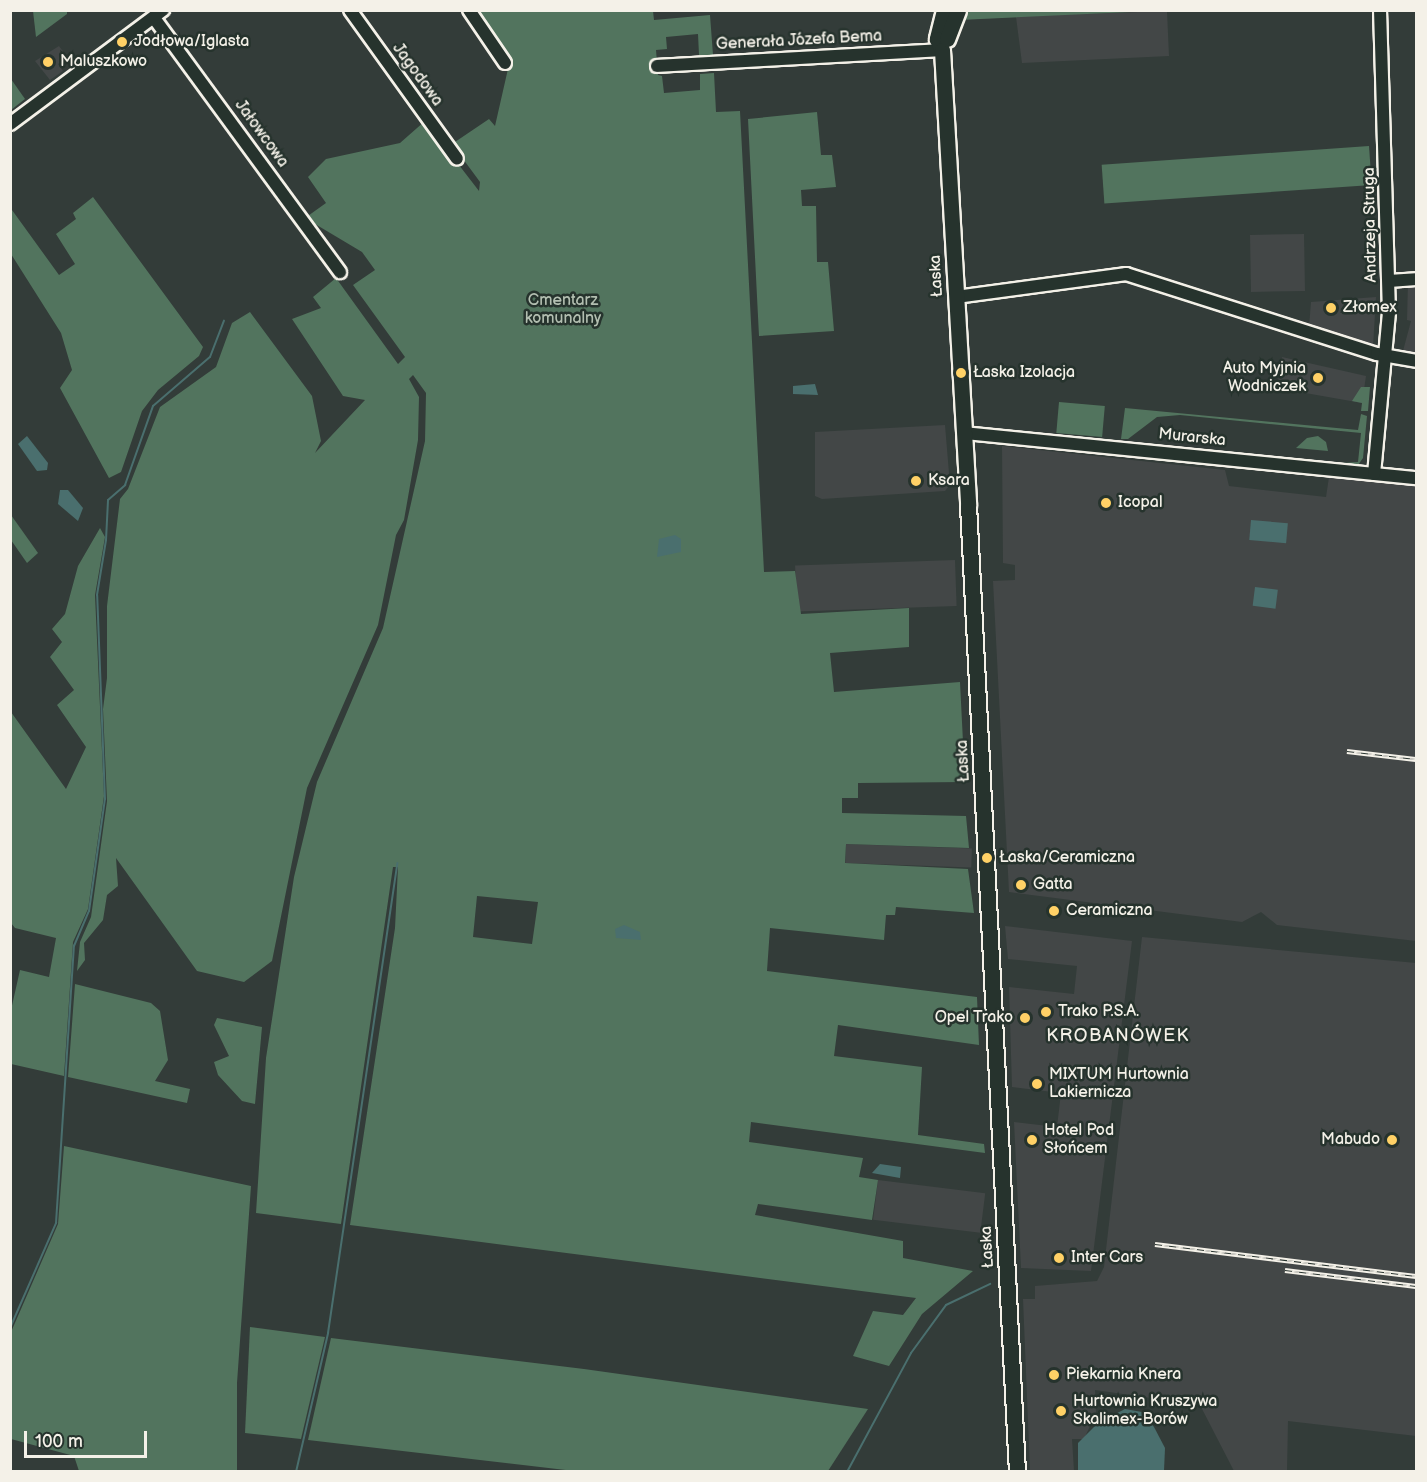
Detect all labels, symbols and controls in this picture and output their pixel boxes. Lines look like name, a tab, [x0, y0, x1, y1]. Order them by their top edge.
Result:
street label: Generała Józefa Bema	[715, 27, 883, 55]
place label: Jodłowa/Iglasta	[134, 32, 249, 52]
marker: Jodłowa/Iglasta	[115, 35, 129, 49]
street label: Jagodowa	[388, 40, 446, 110]
place label: Maluszkowo	[60, 52, 147, 72]
marker: Maluszkowo	[41, 55, 55, 69]
street label: Jałowcowa	[230, 96, 292, 172]
street label: Andrzeja Struga	[1360, 167, 1382, 283]
street label: Łaska	[926, 254, 948, 298]
park label: Cmentarz komunalny	[525, 291, 601, 329]
place label: Złomex	[1343, 298, 1397, 318]
marker: Złomex	[1324, 301, 1338, 315]
place label: Auto Myjnia Wodniczek	[1223, 359, 1306, 397]
place label: Łaska Izolacja	[973, 363, 1075, 383]
marker: Łaska Izolacja	[954, 366, 968, 380]
marker: Auto Myjnia Wodniczek	[1311, 371, 1325, 385]
street label: Murarska	[1157, 425, 1227, 451]
place label: Ksara	[928, 471, 970, 491]
marker: Ksara	[909, 474, 923, 488]
place label: Icopal	[1118, 493, 1162, 513]
marker: Icopal	[1099, 496, 1113, 510]
street label: Łaska	[953, 739, 975, 783]
place label: Łaska/Ceramiczna	[999, 848, 1135, 868]
marker: Łaska/Ceramiczna	[980, 851, 994, 865]
place label: Gatta	[1033, 875, 1072, 895]
marker: Gatta	[1014, 878, 1028, 892]
place label: Ceramiczna	[1066, 901, 1153, 921]
marker: Ceramiczna	[1047, 904, 1061, 918]
place label: Trako P.S.A.	[1058, 1002, 1139, 1022]
marker: Trako P.S.A.	[1039, 1005, 1053, 1019]
place label: Opel Trako	[934, 1008, 1013, 1028]
marker: Opel Trako	[1018, 1011, 1032, 1025]
district label: KROBANÓWEK	[1046, 1025, 1190, 1047]
place label: MIXTUM Hurtownia Lakiernicza	[1049, 1065, 1189, 1103]
marker: MIXTUM Hurtownia Lakiernicza	[1030, 1077, 1044, 1091]
place label: Hotel Pod Słońcem	[1044, 1121, 1114, 1159]
place label: Mabudo	[1321, 1130, 1380, 1150]
marker: Hotel Pod Słońcem	[1025, 1133, 1039, 1147]
marker: Mabudo	[1385, 1133, 1399, 1147]
street label: Łaska	[977, 1225, 999, 1269]
place label: Inter Cars	[1071, 1248, 1143, 1268]
marker: Inter Cars	[1052, 1251, 1066, 1265]
place label: Piekarnia Knera	[1066, 1365, 1181, 1385]
marker: Piekarnia Knera	[1047, 1368, 1061, 1382]
place label: Hurtownia Kruszywa Skalimex-Borów	[1073, 1392, 1217, 1430]
marker: Hurtownia Kruszywa Skalimex-Borów	[1054, 1404, 1068, 1418]
scale bar	[27, 1419, 150, 1457]
text: 100 m	[35, 1431, 83, 1452]

